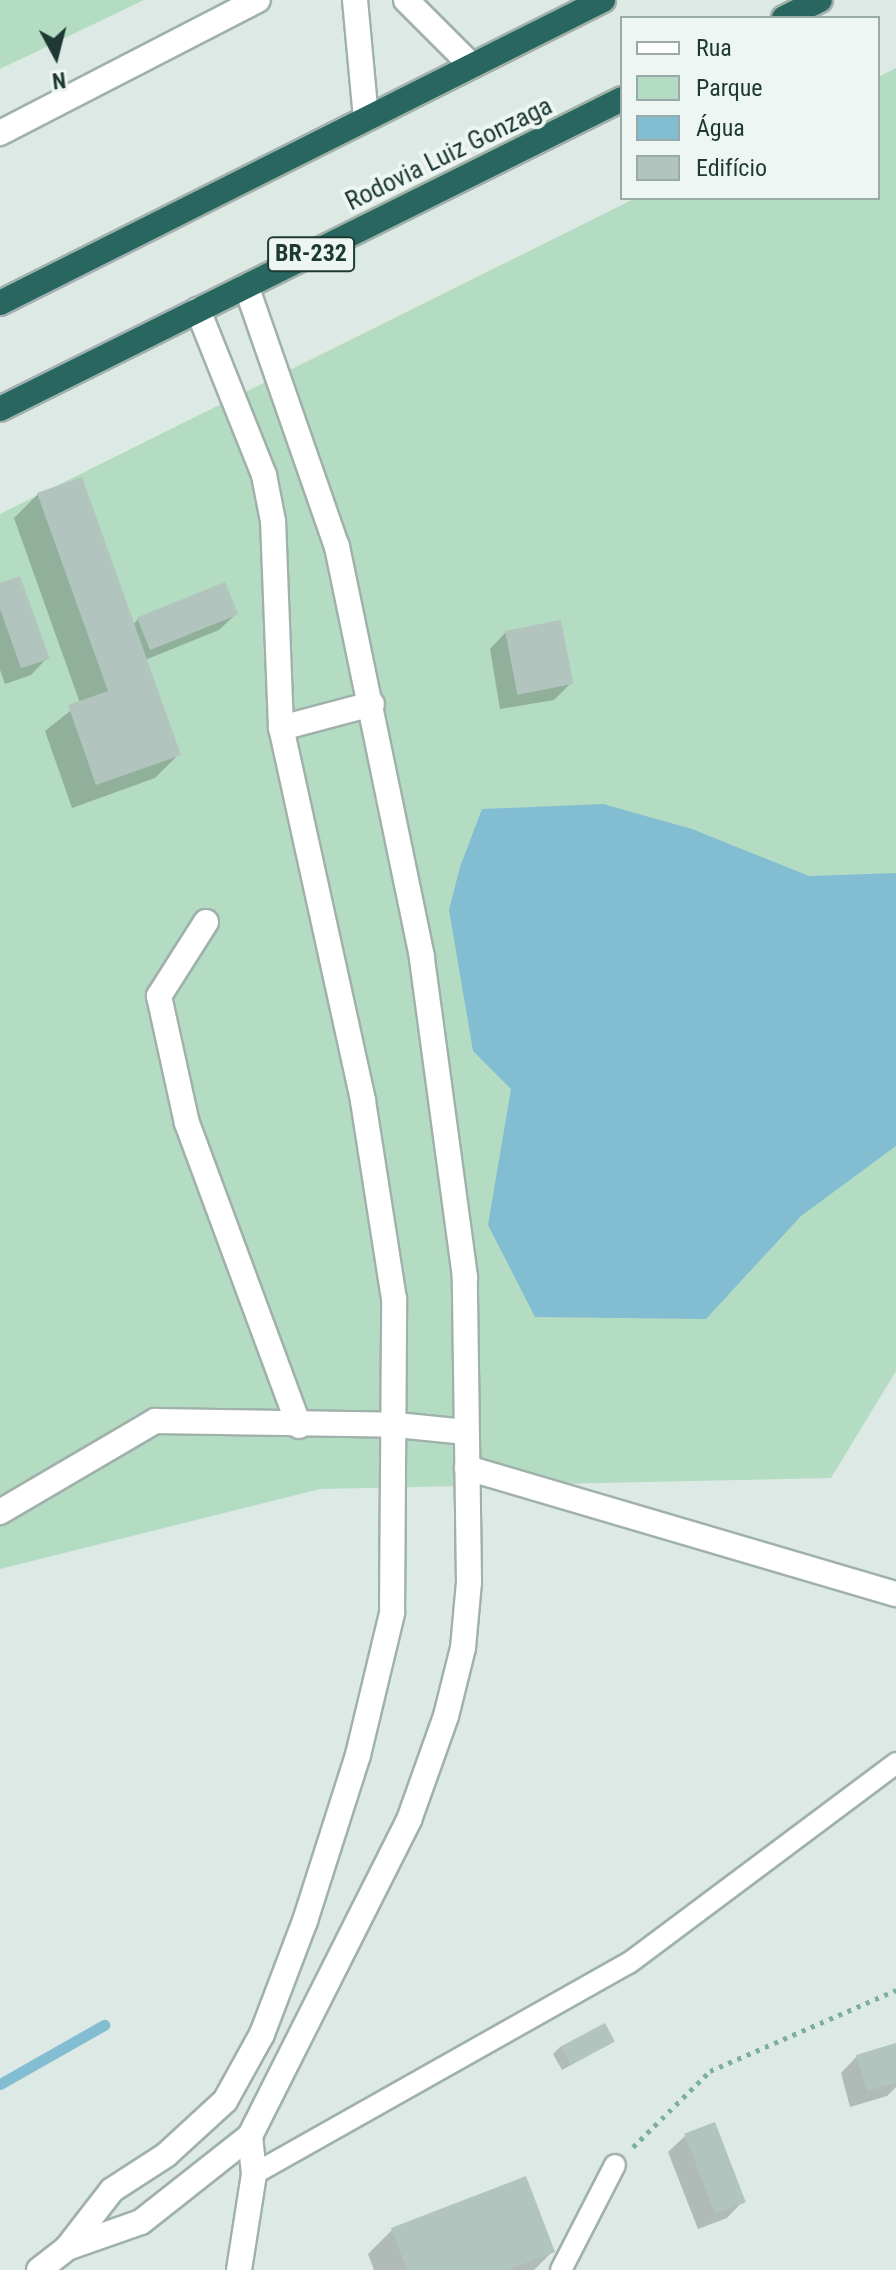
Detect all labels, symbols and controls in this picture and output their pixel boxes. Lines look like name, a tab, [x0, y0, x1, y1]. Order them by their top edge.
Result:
north arrow	[16, 16, 96, 96]
legend	[620, 16, 880, 200]
text: Rua	[696, 34, 732, 62]
text: N	[51, 67, 67, 94]
text: Parque	[696, 74, 763, 102]
street label: Rodovia Luiz Gonzaga	[341, 90, 557, 218]
text: Água	[696, 114, 745, 142]
text: Edifício	[696, 154, 767, 182]
road number: BR-232	[267, 234, 355, 274]

